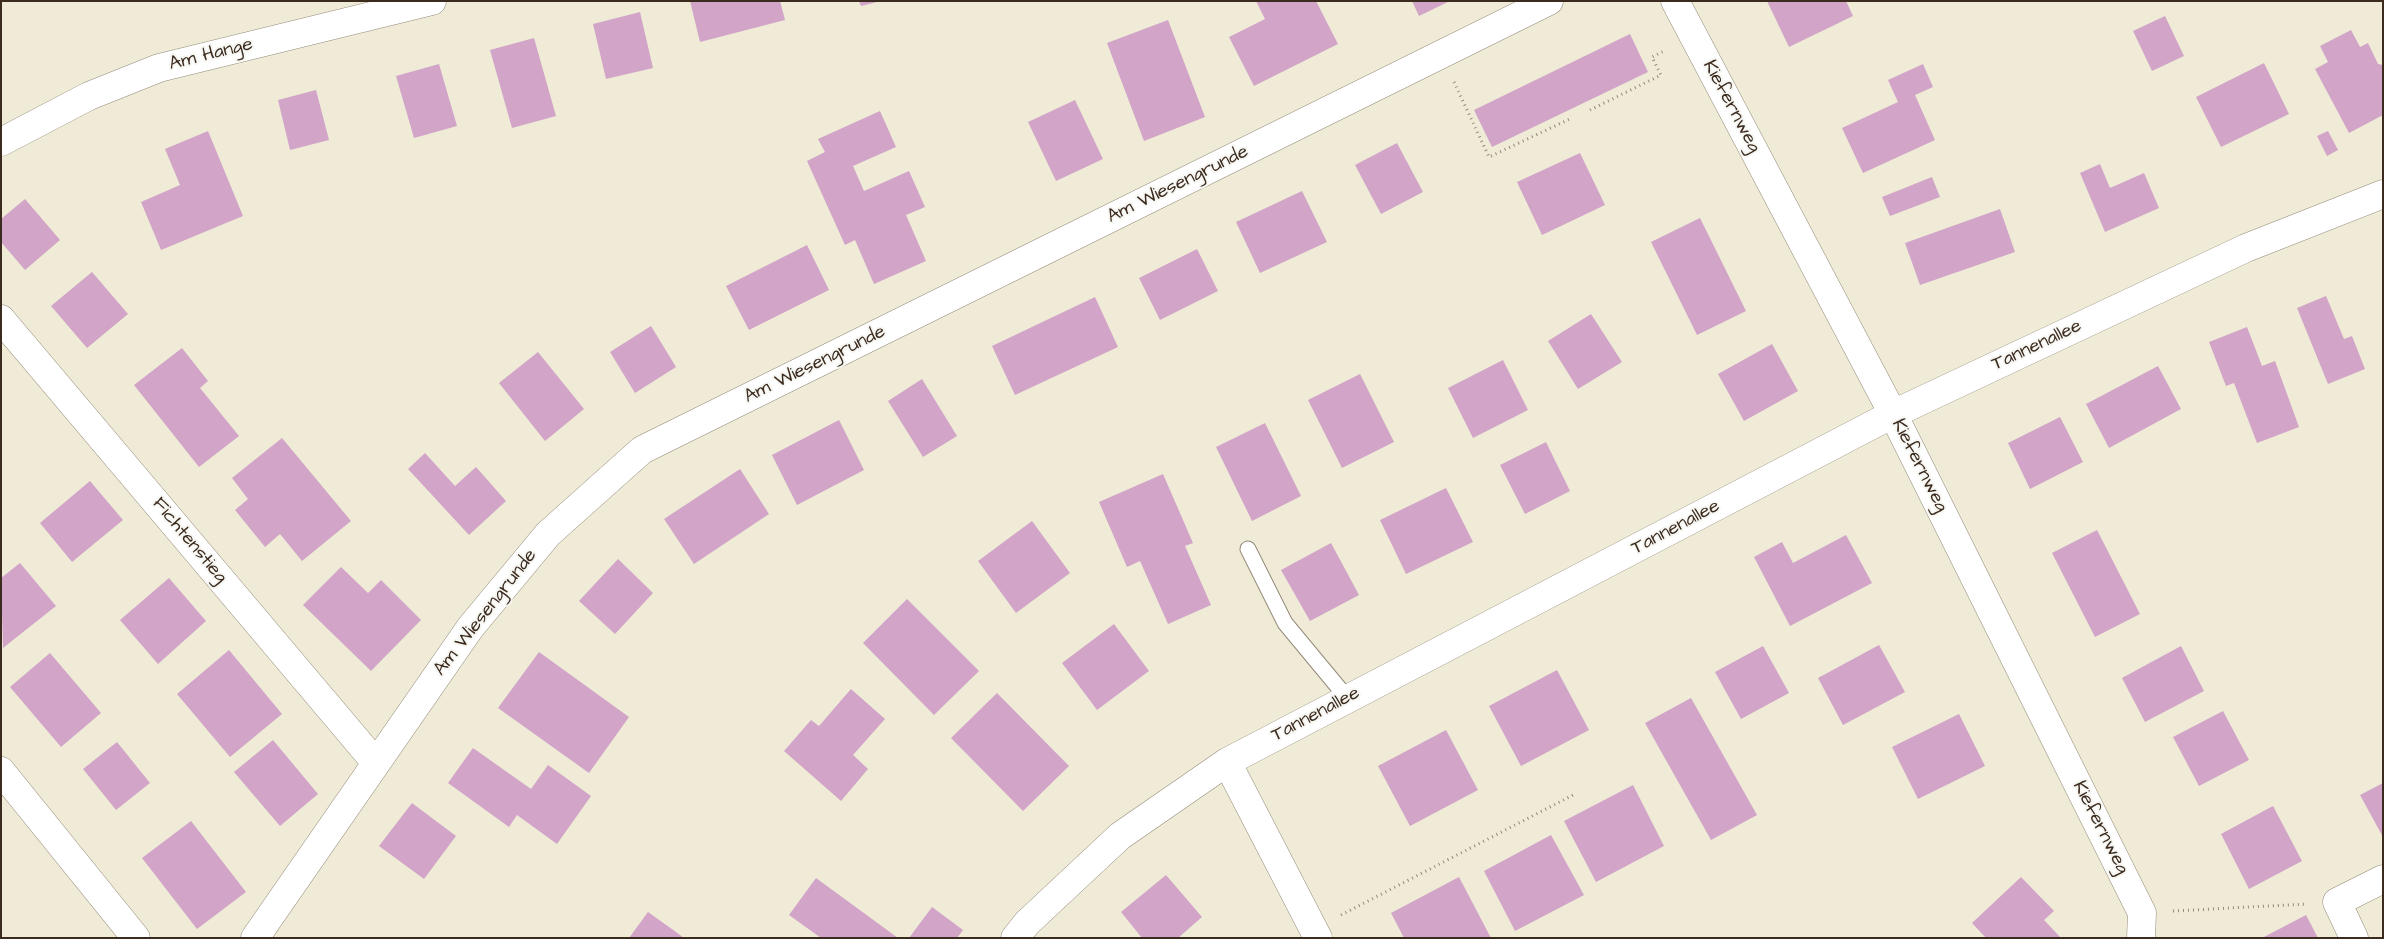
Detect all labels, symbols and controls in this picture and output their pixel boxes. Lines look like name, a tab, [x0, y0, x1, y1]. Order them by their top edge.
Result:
street label: Am Hange	[167, 34, 255, 76]
street label: Kiefernweg	[1697, 57, 1765, 157]
street label: Am Wiesengrunde	[1104, 141, 1252, 229]
street label: Tannenallee	[1988, 315, 2086, 377]
street label: Am Wiesengrunde	[741, 321, 889, 409]
street label: Kiefernweg	[1886, 416, 1952, 516]
street label: Fichtenstieg	[146, 493, 232, 589]
street label: Tannenallee	[1628, 495, 1724, 561]
street label: Am Wiesengrunde	[430, 545, 542, 681]
street label: Tannenallee	[1268, 682, 1364, 748]
street label: Kiefernweg	[2067, 778, 2133, 878]

